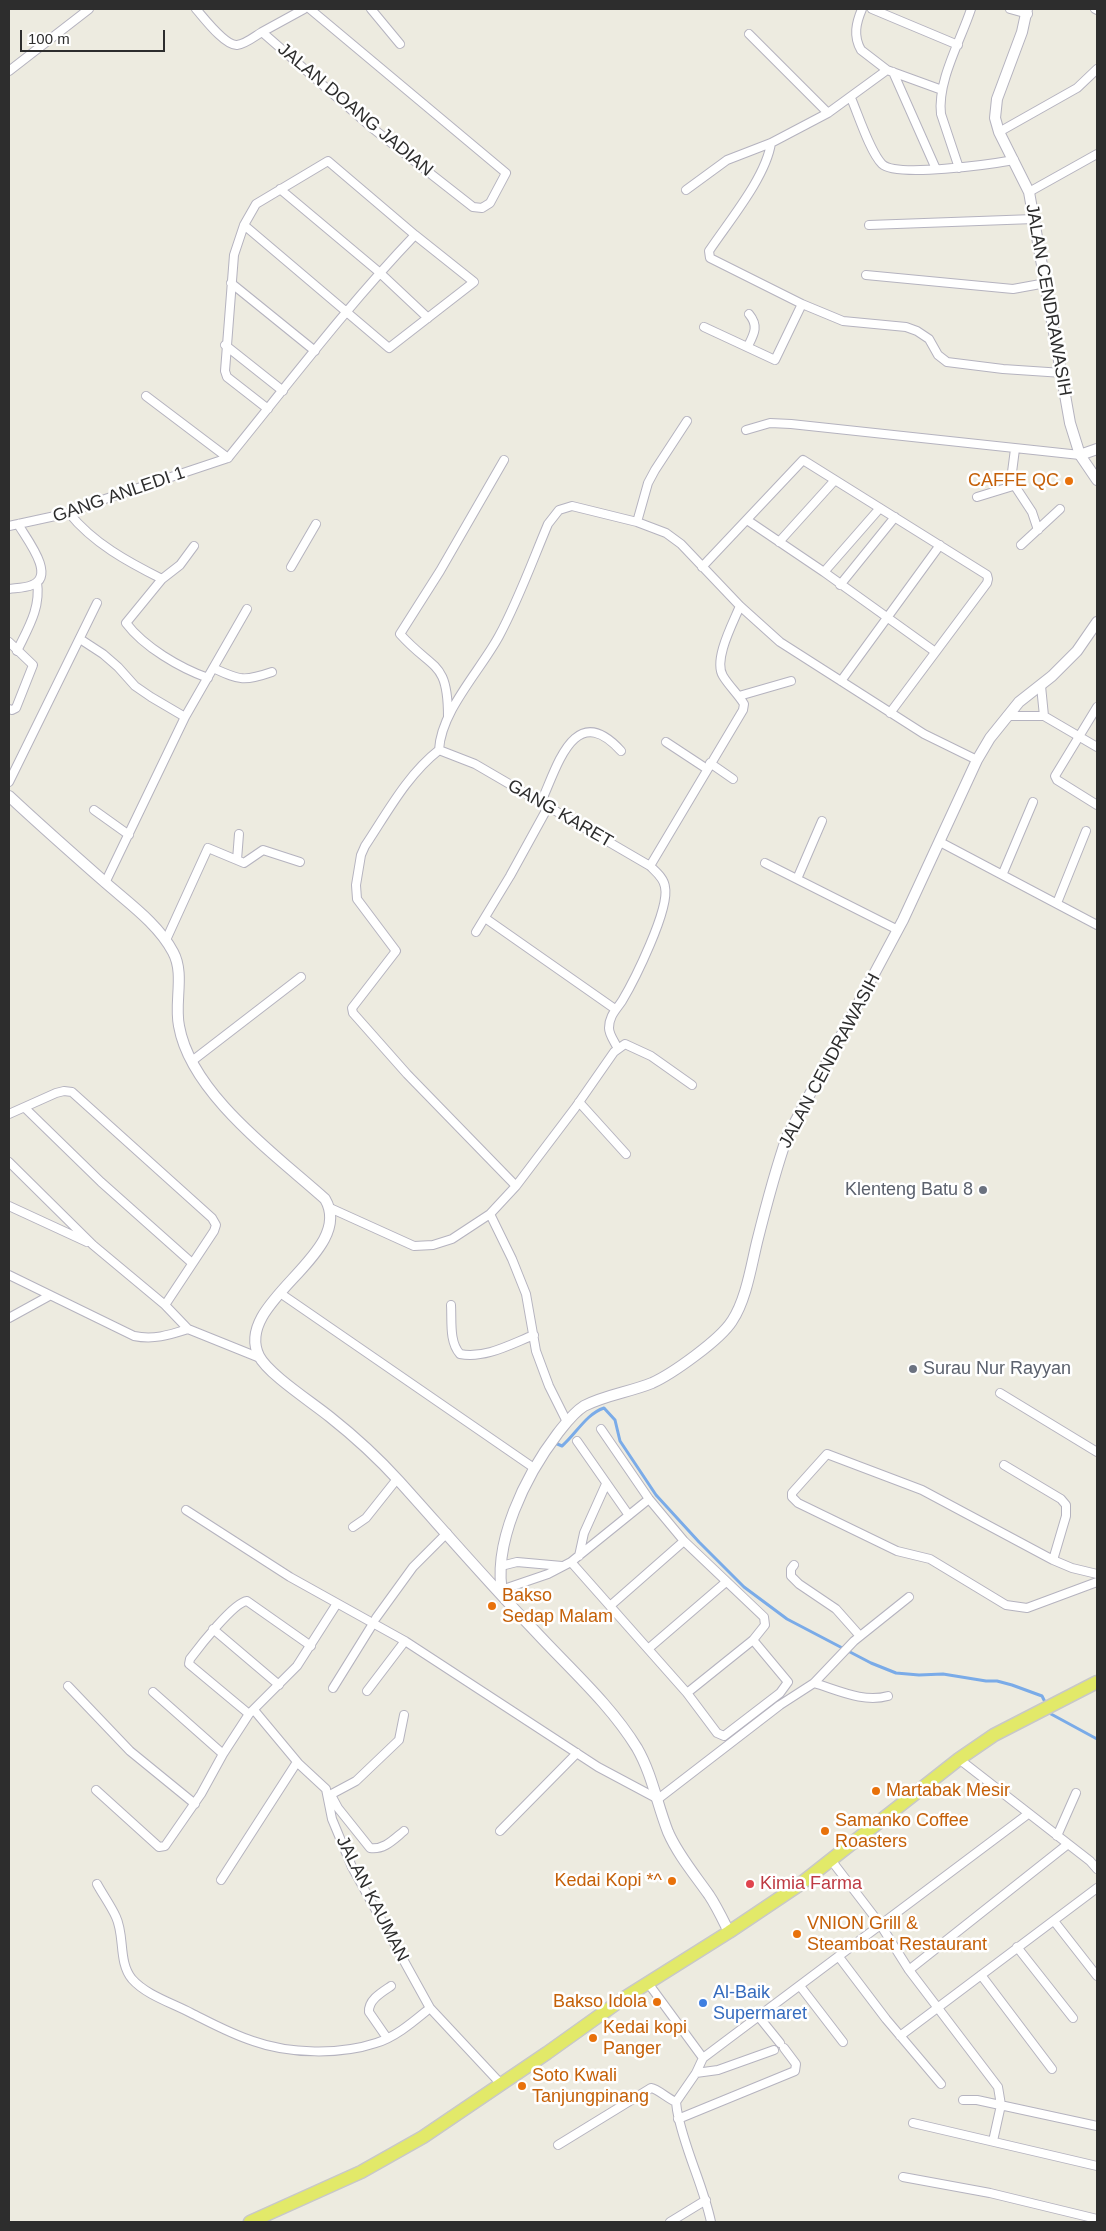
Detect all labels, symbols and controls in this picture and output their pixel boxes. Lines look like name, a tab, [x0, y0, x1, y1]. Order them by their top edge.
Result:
scale bar	[22, 20, 168, 52]
text: 100 m	[28, 30, 70, 47]
street label: JALAN DOANG JADIAN	[273, 39, 437, 181]
street label: JALAN CENDRAWASIH	[1020, 202, 1076, 398]
street label: GANG ANLEDI 1	[50, 462, 188, 528]
place label: CAFFE QC	[968, 470, 1059, 492]
marker: CAFFE QC	[1063, 475, 1075, 487]
street label: GANG KARET	[503, 775, 617, 853]
street label: JALAN CENDRAWASIH	[775, 970, 885, 1152]
place label: Klenteng Batu 8	[845, 1179, 973, 1201]
marker: Klenteng Batu 8	[977, 1184, 989, 1196]
place label: Surau Nur Rayyan	[923, 1358, 1071, 1380]
marker: Surau Nur Rayyan	[907, 1363, 919, 1375]
place label: Bakso Sedap Malam	[502, 1585, 613, 1628]
marker: Bakso Sedap Malam	[486, 1600, 498, 1612]
place label: Martabak Mesir	[886, 1780, 1010, 1802]
marker: Martabak Mesir	[870, 1785, 882, 1797]
place label: Samanko Coffee Roasters	[835, 1810, 969, 1852]
marker: Samanko Coffee Roasters	[819, 1825, 831, 1837]
street label: JALAN KAUMAN	[331, 1833, 413, 1965]
place label: Kedai Kopi *^	[554, 1870, 662, 1892]
place label: Kimia Farma	[760, 1873, 862, 1895]
marker: Kedai Kopi *^	[666, 1875, 678, 1887]
marker: Kimia Farma	[744, 1878, 756, 1890]
place label: VNION Grill & Steamboat Restaurant	[807, 1913, 987, 1956]
marker: VNION Grill & Steamboat Restaurant	[791, 1928, 803, 1940]
place label: Al-Baik Supermaret	[713, 1982, 807, 2025]
place label: Bakso Idola	[553, 1991, 647, 2013]
marker: Bakso Idola	[651, 1996, 663, 2008]
marker: Al-Baik Supermaret	[697, 1997, 709, 2009]
place label: Kedai kopi Panger	[603, 2017, 687, 2060]
marker: Kedai kopi Panger	[587, 2032, 599, 2044]
place label: Soto Kwali Tanjungpinang	[532, 2065, 649, 2108]
marker: Soto Kwali Tanjungpinang	[516, 2080, 528, 2092]

